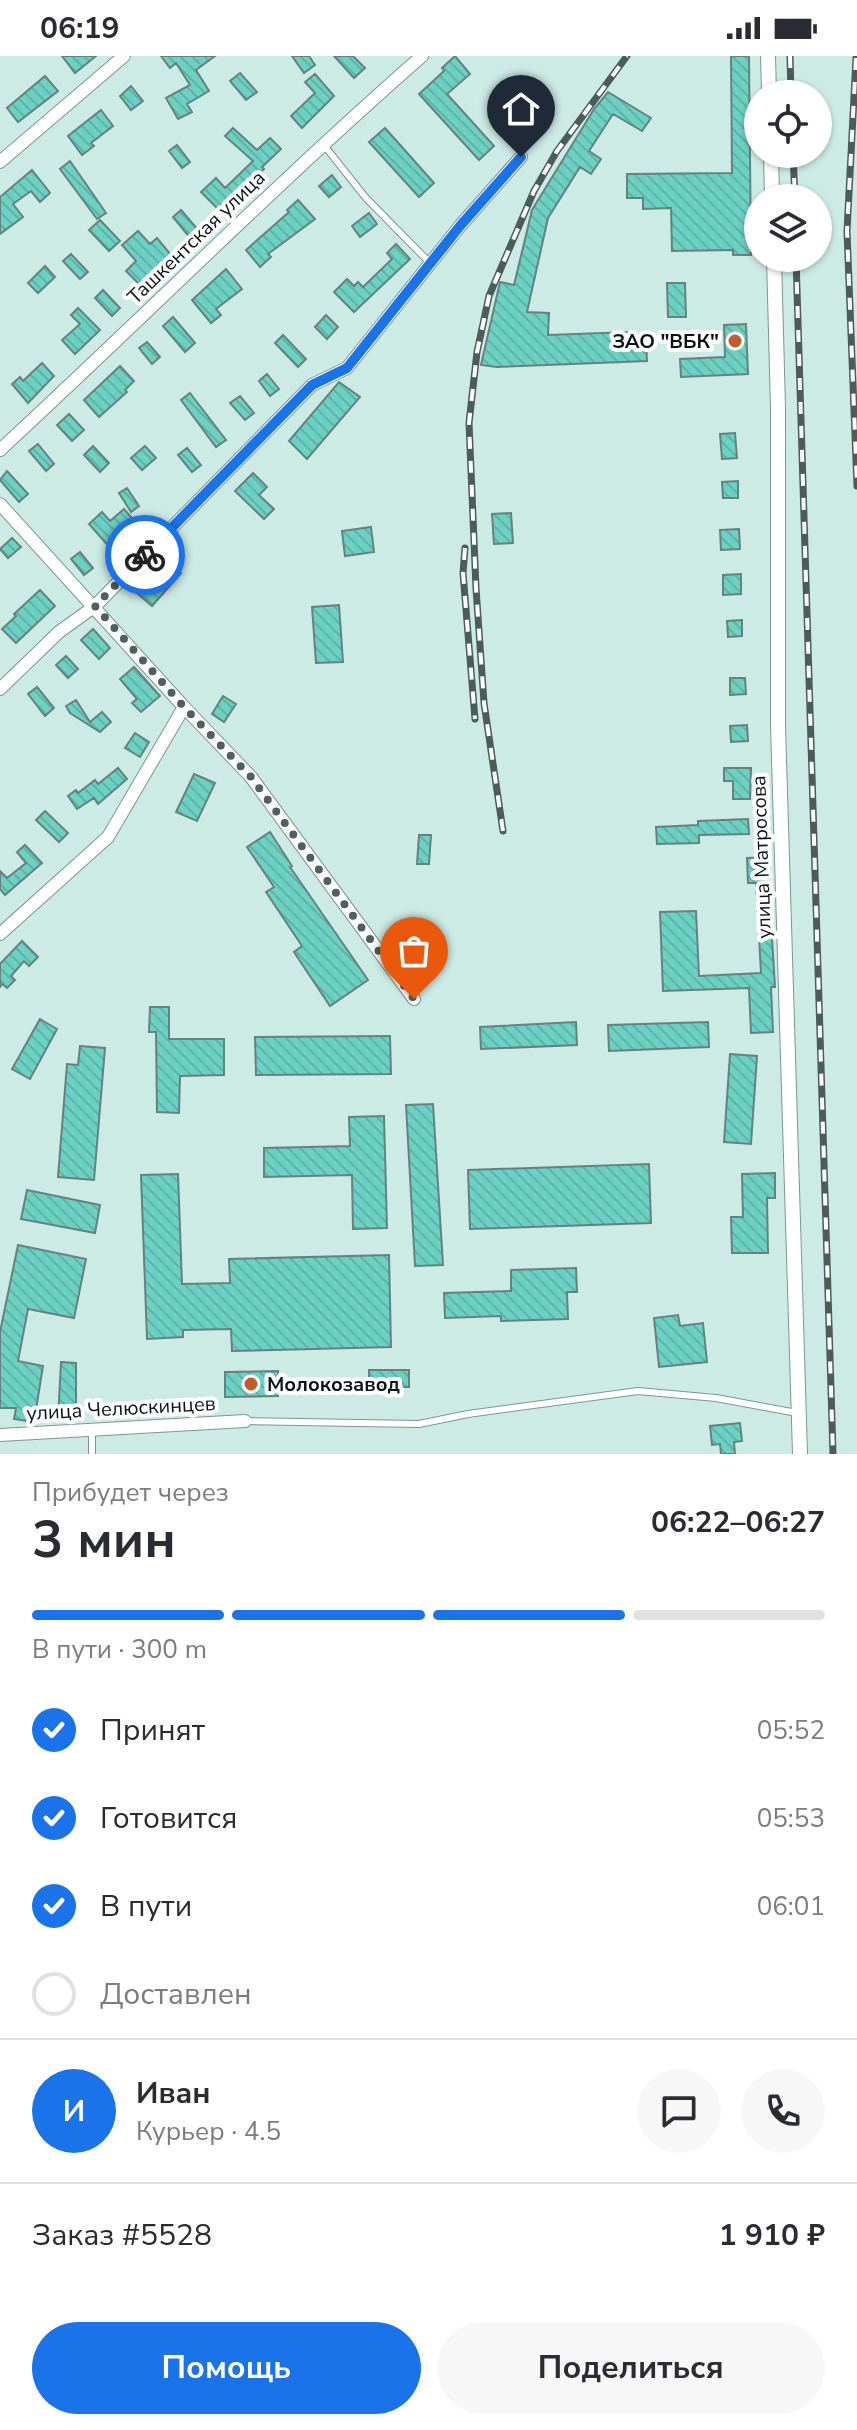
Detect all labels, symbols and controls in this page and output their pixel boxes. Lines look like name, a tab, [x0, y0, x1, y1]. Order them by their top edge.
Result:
text: 06:19	[40, 8, 119, 49]
pin	[487, 75, 555, 157]
map controls	[744, 80, 832, 272]
button: locate	[744, 80, 832, 168]
icon: home	[499, 87, 543, 131]
street label: Ташкентская улица	[122, 165, 271, 310]
button: layers	[744, 184, 832, 272]
place label: ЗАО "ВБК"	[612, 328, 719, 355]
marker: ЗАО "ВБК"	[726, 332, 744, 350]
courier	[105, 515, 185, 595]
icon: bike	[123, 533, 167, 577]
street label: улица Матросова	[745, 775, 778, 939]
pin	[380, 917, 448, 999]
icon: bag	[392, 929, 436, 973]
place label: Молокозавод	[267, 1371, 400, 1398]
marker: Молокозавод	[242, 1375, 260, 1393]
street label: улица Челюскинцев	[26, 1390, 216, 1427]
text: Прибудет через	[32, 1475, 229, 1510]
text: 06:22–06:27	[651, 1502, 825, 1543]
text: 3 мин	[32, 1504, 176, 1575]
text: В пути · 300 m	[32, 1632, 207, 1667]
icon: check	[32, 1708, 76, 1752]
text: Принят	[100, 1710, 205, 1751]
text: 05:52	[757, 1713, 825, 1748]
icon: check	[32, 1796, 76, 1840]
text: Готовится	[100, 1798, 237, 1839]
text: 05:53	[757, 1801, 825, 1836]
icon: check	[32, 1884, 76, 1928]
text: В пути	[100, 1886, 192, 1927]
text: 06:01	[757, 1889, 825, 1924]
text: Доставлен	[100, 1974, 252, 2015]
button: chat	[637, 2069, 721, 2153]
button: phone	[741, 2069, 825, 2153]
text: Иван	[136, 2073, 211, 2114]
text: И	[63, 2091, 85, 2132]
text: Курьер · 4.5	[136, 2114, 281, 2149]
text: Заказ #5528	[32, 2215, 212, 2256]
text: 1 910 ₽	[719, 2215, 825, 2256]
button: Помощь	[32, 2322, 421, 2414]
button: Поделиться	[437, 2322, 825, 2414]

